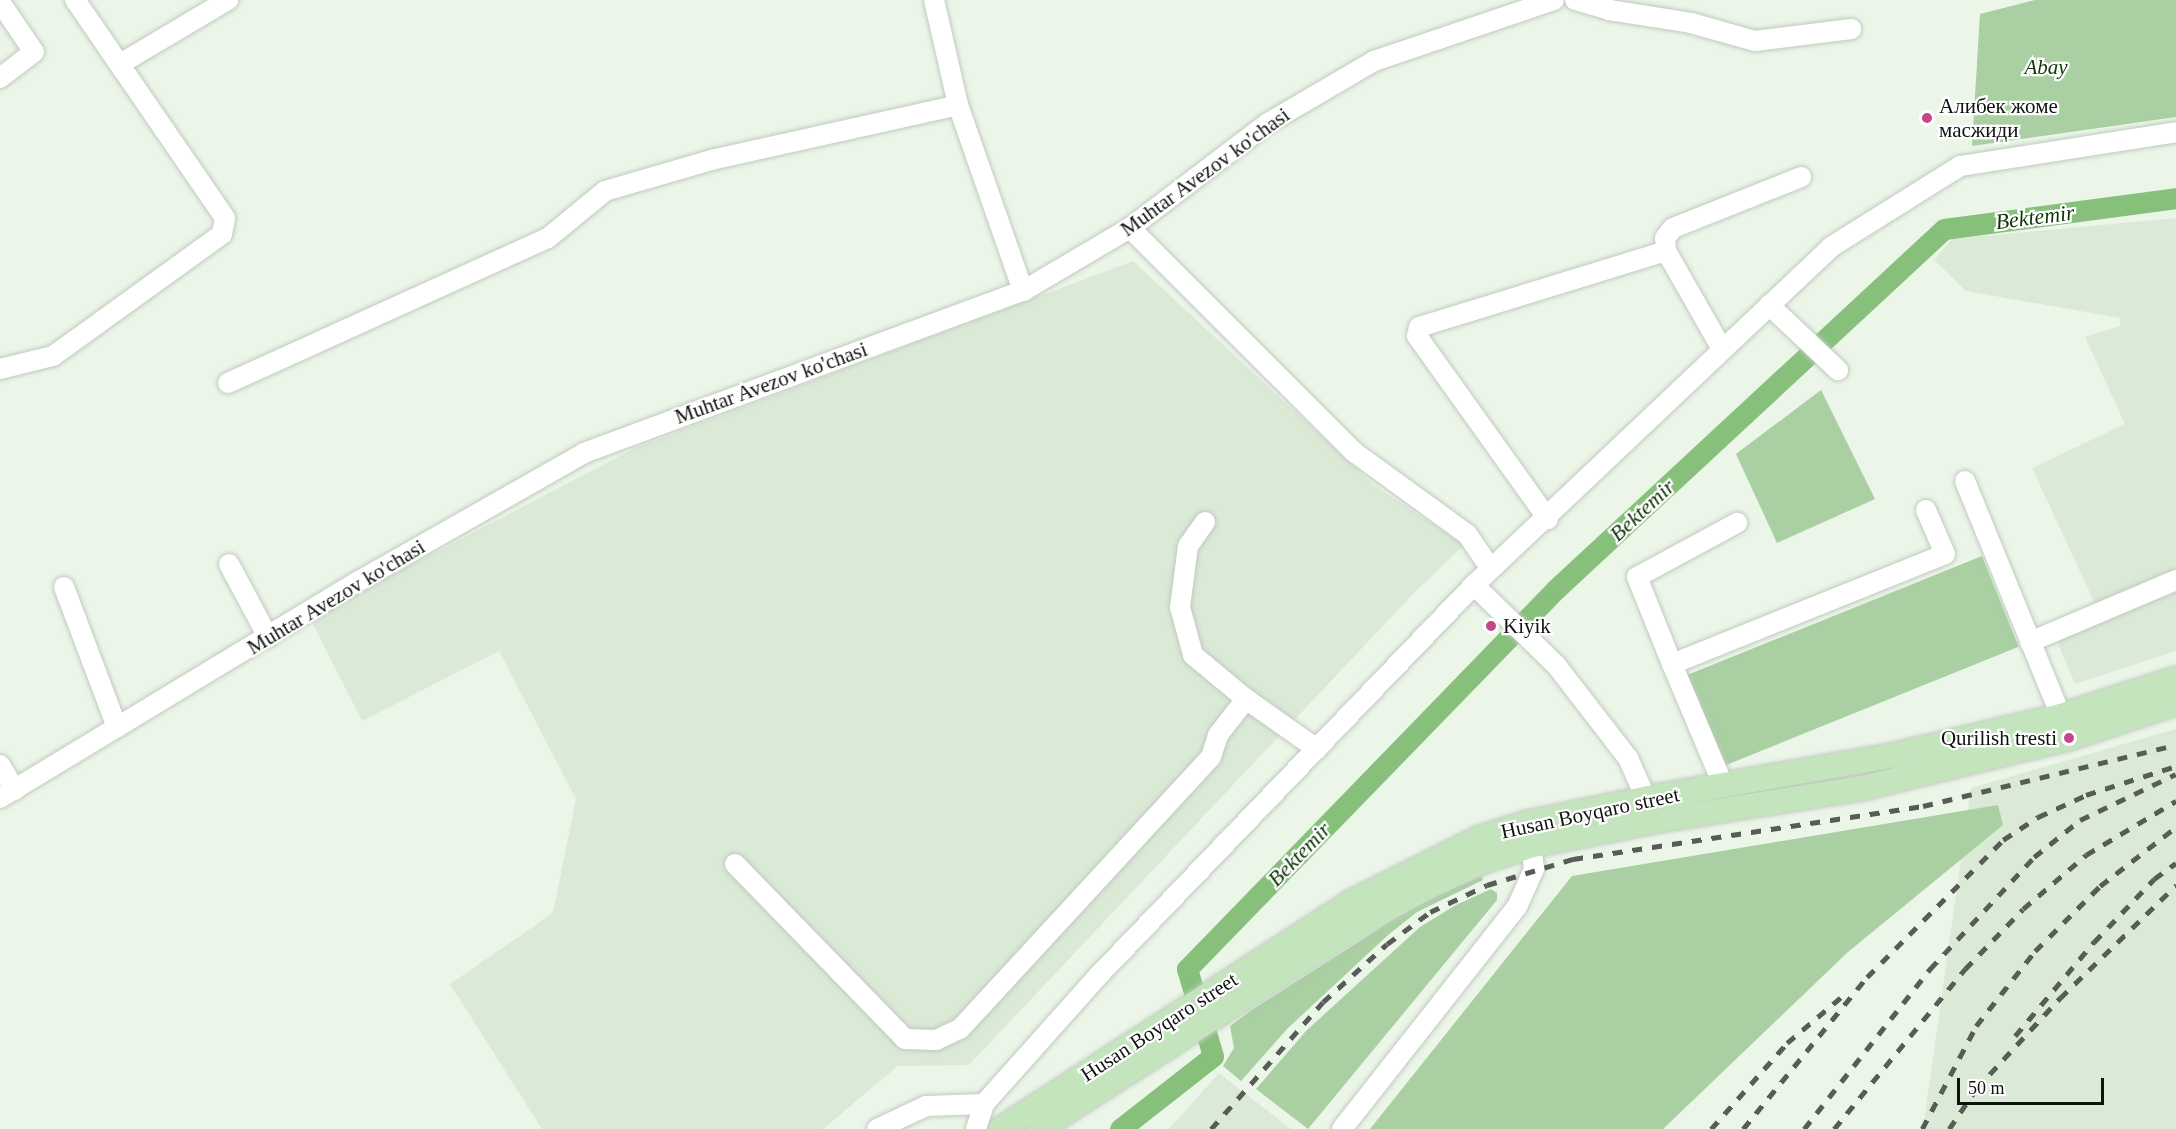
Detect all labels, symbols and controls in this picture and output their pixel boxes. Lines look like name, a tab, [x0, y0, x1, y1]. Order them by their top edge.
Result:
park label: Abay	[2024, 54, 2068, 80]
place label: Алибек жоме масжиди	[1939, 93, 2058, 143]
street label: Muhtar Avezov ko'chasi	[1115, 102, 1295, 242]
marker: Алибек жоме масжиди	[1920, 111, 1934, 125]
water label: Bektemir	[1994, 199, 2076, 235]
street label: Muhtar Avezov ko'chasi	[671, 336, 871, 430]
water label: Bektemir	[1604, 473, 1680, 547]
street label: Muhtar Avezov ko'chasi	[242, 534, 430, 660]
place label: Kiyik	[1503, 613, 1551, 639]
marker: Kiyik	[1484, 619, 1498, 633]
place label: Qurilish tresti	[1941, 725, 2057, 751]
marker: Qurilish tresti	[2062, 731, 2076, 745]
street label: Husan Boyqaro street	[1498, 782, 1682, 844]
water label: Bektemir	[1262, 816, 1336, 892]
street label: Husan Boyqaro street	[1076, 967, 1242, 1087]
scale bar	[1960, 1066, 2107, 1104]
text: 50 m	[1968, 1078, 2005, 1098]

